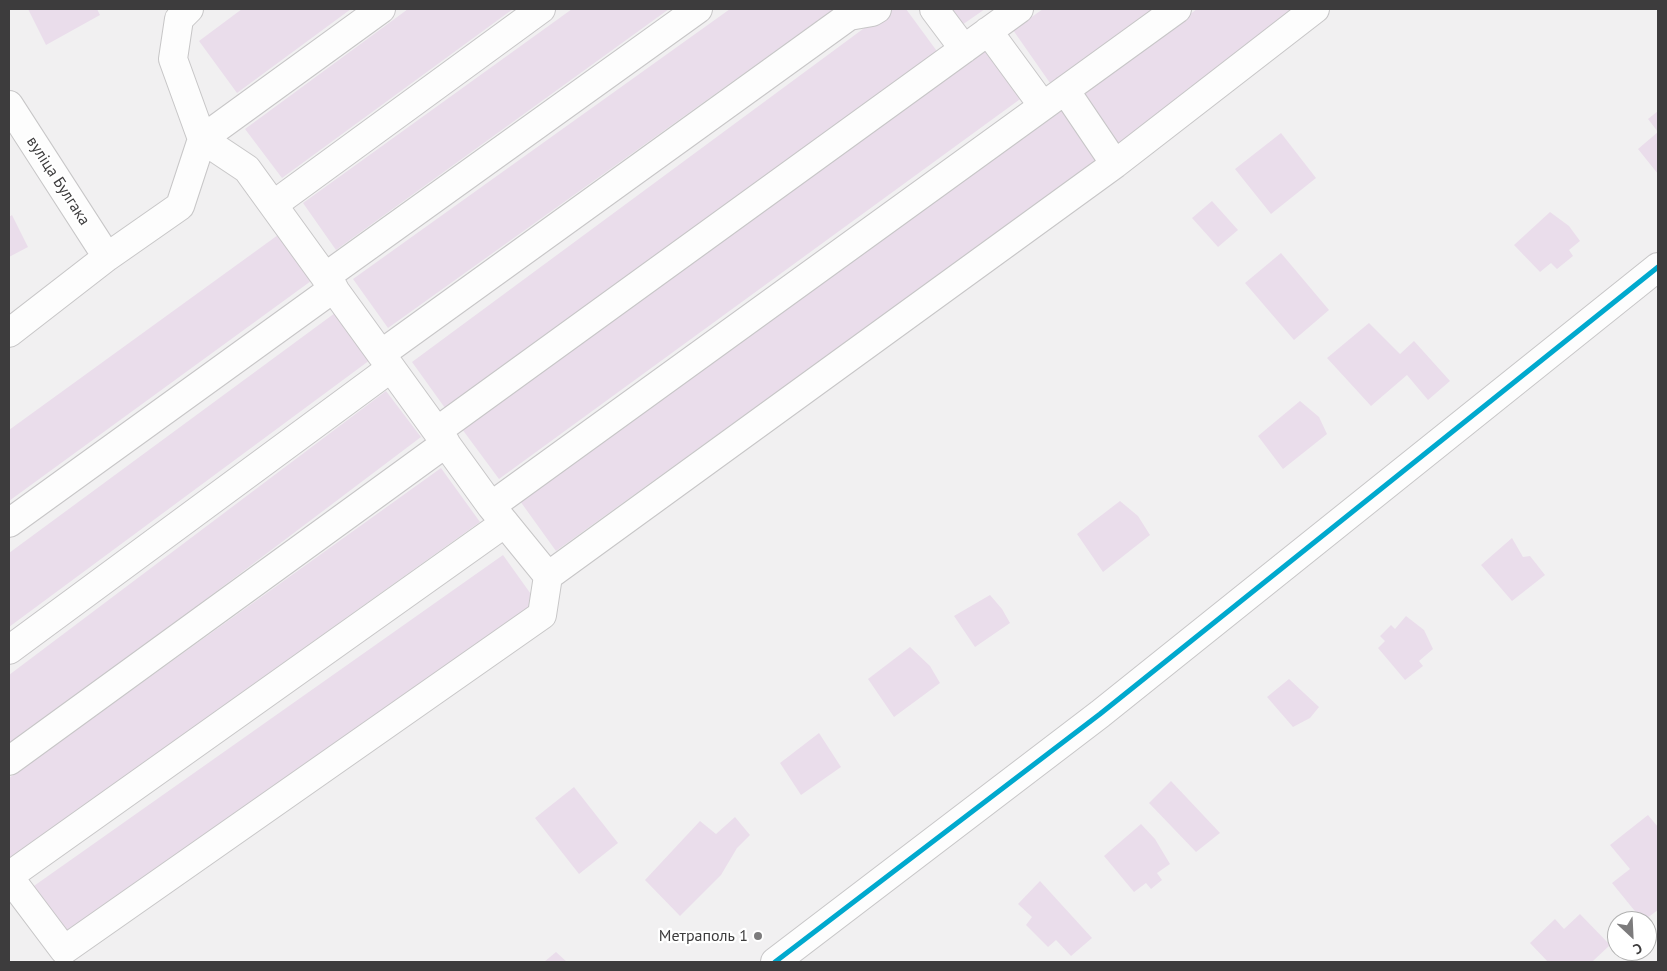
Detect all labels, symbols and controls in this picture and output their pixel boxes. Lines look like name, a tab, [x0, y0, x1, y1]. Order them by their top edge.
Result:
street label: вуліца Булгака	[22, 133, 94, 229]
north arrow	[1607, 911, 1657, 961]
place label: Метраполь 1	[659, 926, 748, 946]
marker: Метраполь 1	[752, 930, 764, 942]
text: С	[1631, 939, 1645, 958]

